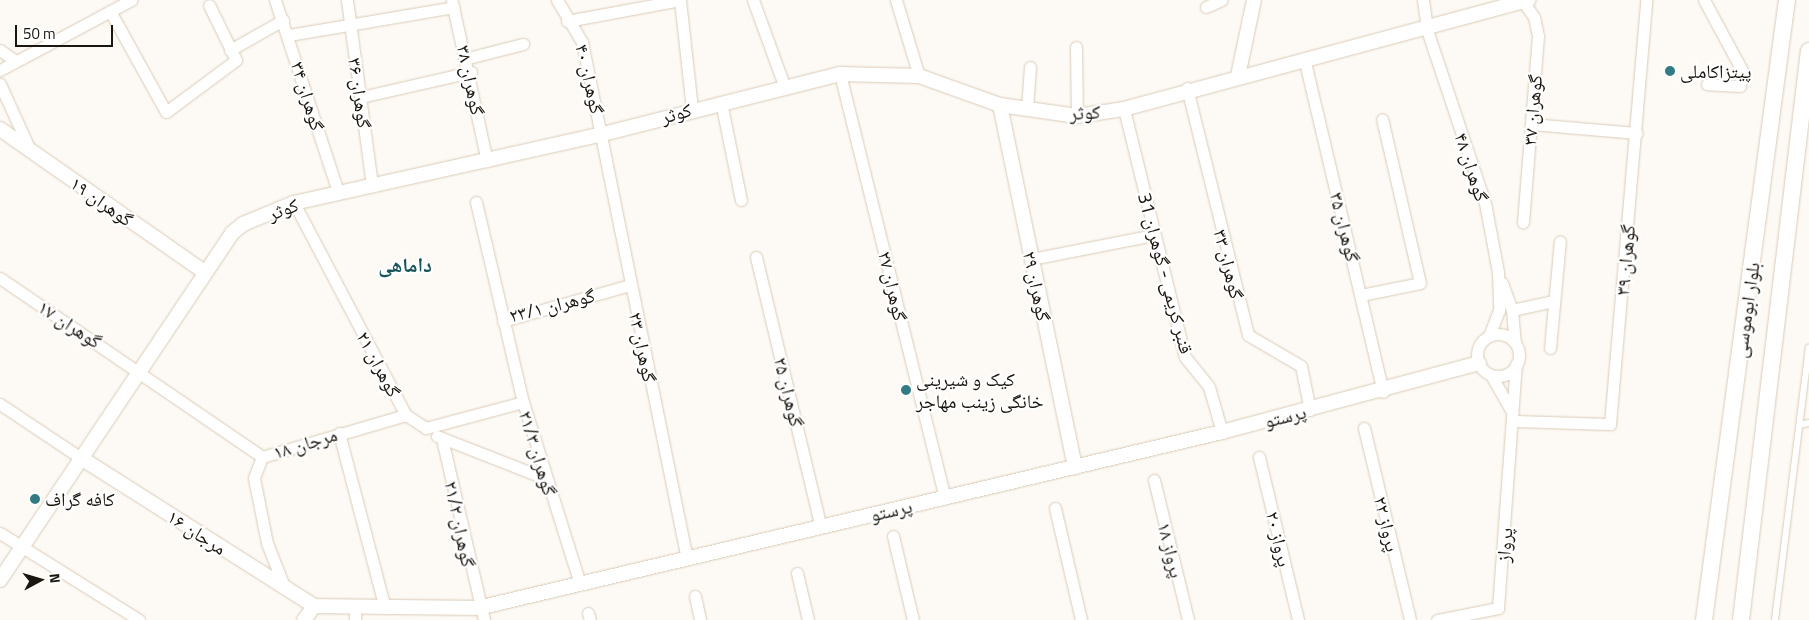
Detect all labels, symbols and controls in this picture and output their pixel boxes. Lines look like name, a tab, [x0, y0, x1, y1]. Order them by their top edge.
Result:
scale bar	[18, 15, 115, 47]
text: 50 m	[23, 22, 56, 45]
street label: گوهران ۴۰	[571, 42, 609, 116]
street label: گوهران ۳۸	[452, 43, 490, 117]
street label: گوهران ۳۶	[344, 56, 376, 130]
street label: گوهران ۳۴	[287, 59, 329, 133]
place label: پیتزاکاملی	[1680, 60, 1751, 82]
marker: پیتزاکاملی	[1664, 65, 1676, 77]
street label: گوهران ۳۷	[1518, 74, 1546, 146]
street label: کوثر	[658, 98, 694, 128]
street label: کوثر	[1069, 100, 1101, 124]
street label: گوهران ۴۸	[1450, 130, 1494, 204]
street label: گوهران ۱۹	[66, 171, 138, 231]
street label: قنبر کریمی - گوهران 31	[1134, 190, 1198, 356]
street label: گوهران ۳۵	[1325, 190, 1365, 264]
street label: کوثر	[265, 193, 301, 225]
street label: گوهران ۳۹	[1611, 224, 1639, 296]
street label: گوهران ۳۳	[1209, 227, 1249, 301]
street label: گوهران ۲۷	[874, 249, 912, 323]
street label: گوهران ۲۹	[1018, 249, 1056, 323]
district label: داماهی	[378, 252, 432, 276]
street label: بلوار ابوموسی	[1728, 261, 1764, 359]
street label: گوهران ۲۳/۱	[507, 283, 597, 327]
street label: گوهران ۱۷	[34, 295, 106, 353]
street label: گوهران ۲۳	[624, 310, 662, 384]
street label: گوهران ۲۱	[352, 327, 406, 401]
street label: گوهران ۲۵	[769, 355, 809, 429]
place label: کیک و شیرینی خانگی زینب مهاجر	[916, 368, 1044, 412]
marker: کیک و شیرینی خانگی زینب مهاجر	[900, 384, 912, 396]
street label: پرستو	[1262, 400, 1308, 432]
street label: گوهران ۲۱/۳	[514, 408, 562, 498]
street label: مرجان ۱۸	[270, 423, 340, 463]
street label: گوهران ۲۱/۲	[440, 479, 480, 569]
place label: کافه گراف	[45, 488, 115, 510]
marker: کافه گراف	[29, 493, 41, 505]
street label: پرستو	[868, 494, 914, 526]
street label: پرواز ۲۲	[1370, 494, 1404, 554]
street label: مرجان ۱۶	[163, 505, 231, 559]
street label: پرواز ۲۰	[1262, 509, 1296, 569]
street label: پرواز ۱۸	[1153, 520, 1189, 580]
street label: پرواز	[1491, 527, 1517, 563]
north arrow	[15, 555, 65, 605]
text: N	[44, 572, 66, 584]

